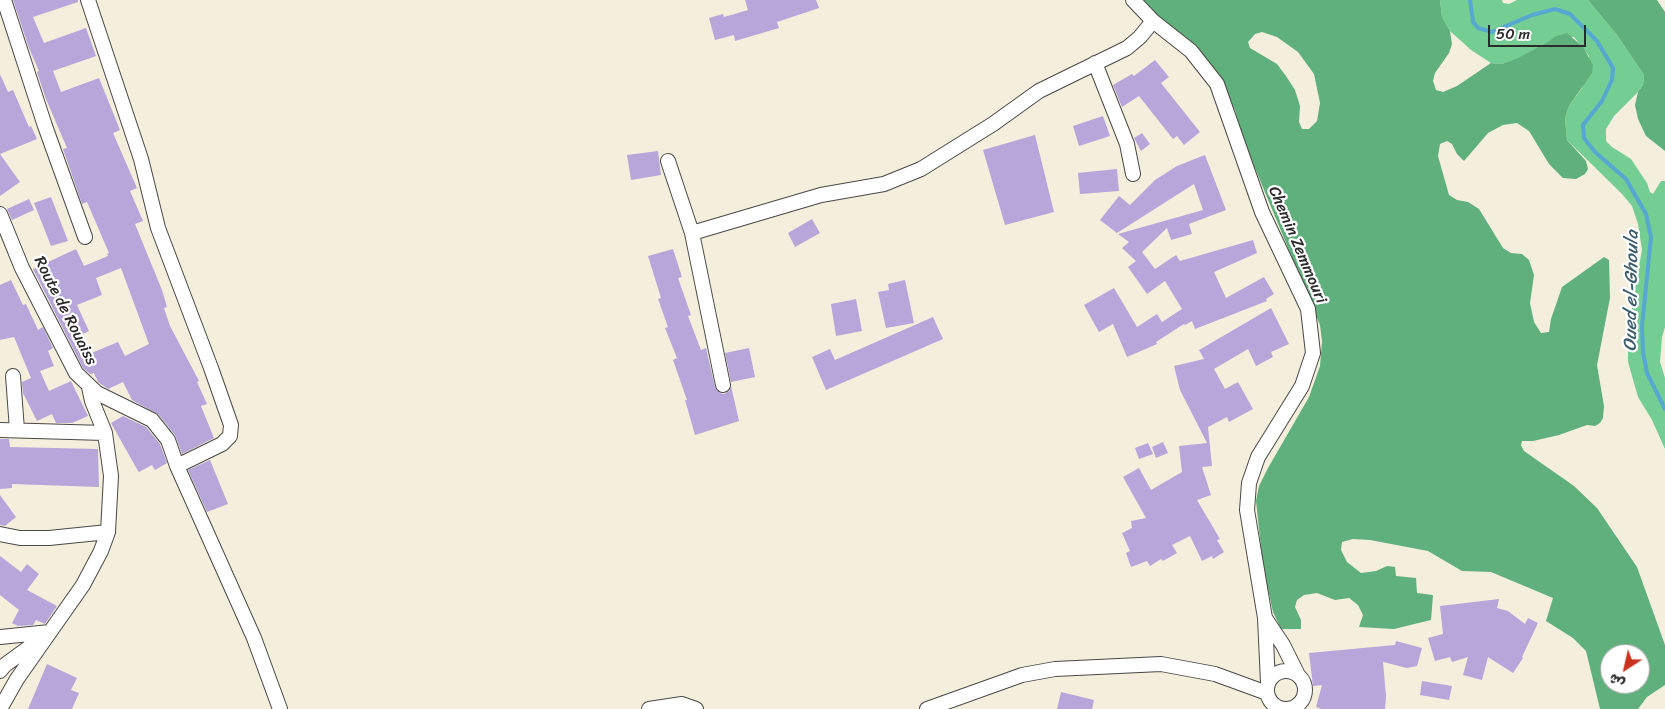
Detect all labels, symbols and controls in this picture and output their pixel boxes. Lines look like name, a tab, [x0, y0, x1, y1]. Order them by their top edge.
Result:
scale bar	[1490, 15, 1588, 47]
text: 50 m	[1496, 21, 1530, 47]
street label: Chemin Zemmouri	[1264, 184, 1330, 306]
water label: Oued el-Ghoula	[1620, 230, 1644, 352]
street label: Route de Rouaiss	[29, 253, 101, 369]
north arrow	[1600, 644, 1650, 694]
text: ش	[1603, 666, 1630, 696]

